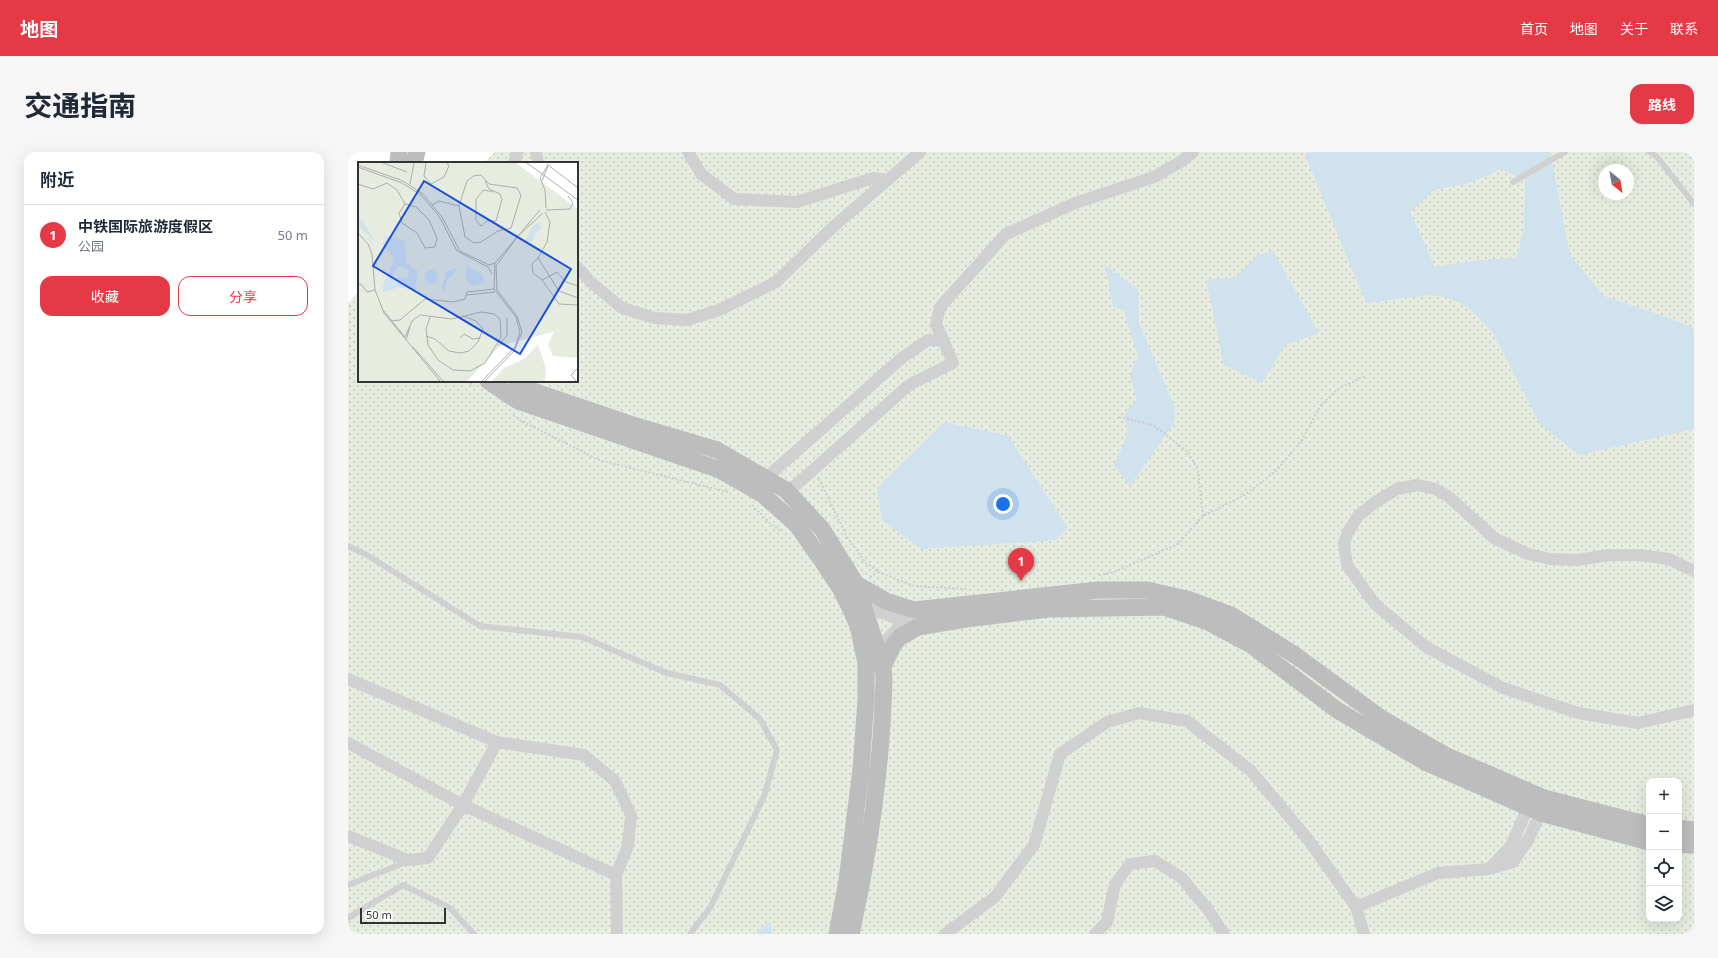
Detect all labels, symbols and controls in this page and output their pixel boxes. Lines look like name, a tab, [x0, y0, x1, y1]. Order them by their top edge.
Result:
text: 地图	[20, 16, 58, 42]
text: 首页	[1520, 19, 1548, 38]
text: 地图	[1570, 19, 1598, 38]
text: 关于	[1620, 19, 1648, 38]
text: 联系	[1670, 19, 1698, 38]
button: 路线	[1630, 84, 1694, 124]
text: 交通指南	[24, 86, 136, 124]
inset map	[358, 162, 578, 382]
north arrow	[1598, 164, 1634, 200]
text: 附近	[40, 168, 74, 191]
text: 中铁国际旅游度假区	[78, 216, 213, 236]
text: 1	[49, 226, 57, 244]
text: 50 m	[278, 226, 308, 244]
text: 公园	[78, 237, 104, 255]
button: 收藏	[40, 276, 170, 316]
button: 分享	[178, 276, 308, 316]
your location	[993, 494, 1013, 514]
pin: 1	[1008, 548, 1034, 581]
map controls	[1646, 778, 1682, 922]
button: +	[1646, 778, 1682, 814]
button: −	[1646, 814, 1682, 850]
button: locate	[1646, 850, 1682, 886]
button: layers	[1646, 886, 1682, 922]
scale bar	[360, 906, 446, 925]
text: 50 m	[366, 907, 392, 922]

